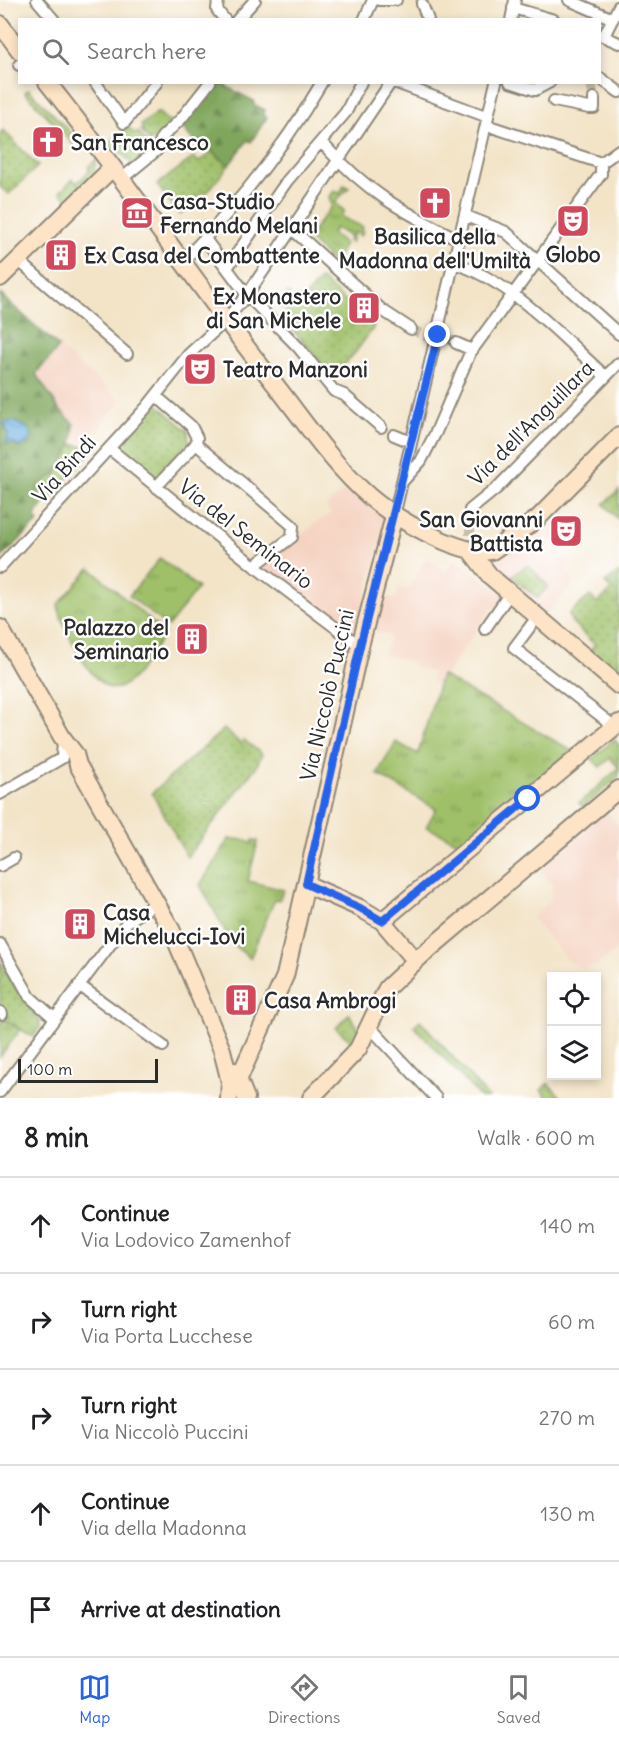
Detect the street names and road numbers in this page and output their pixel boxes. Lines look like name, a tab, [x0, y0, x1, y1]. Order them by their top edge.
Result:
street label: Via dell'Anguillara	[462, 354, 600, 492]
street label: Via Bindi	[26, 429, 102, 509]
street label: Via del Seminario	[173, 473, 319, 595]
street label: Via Niccolò Puccini	[294, 606, 360, 784]

